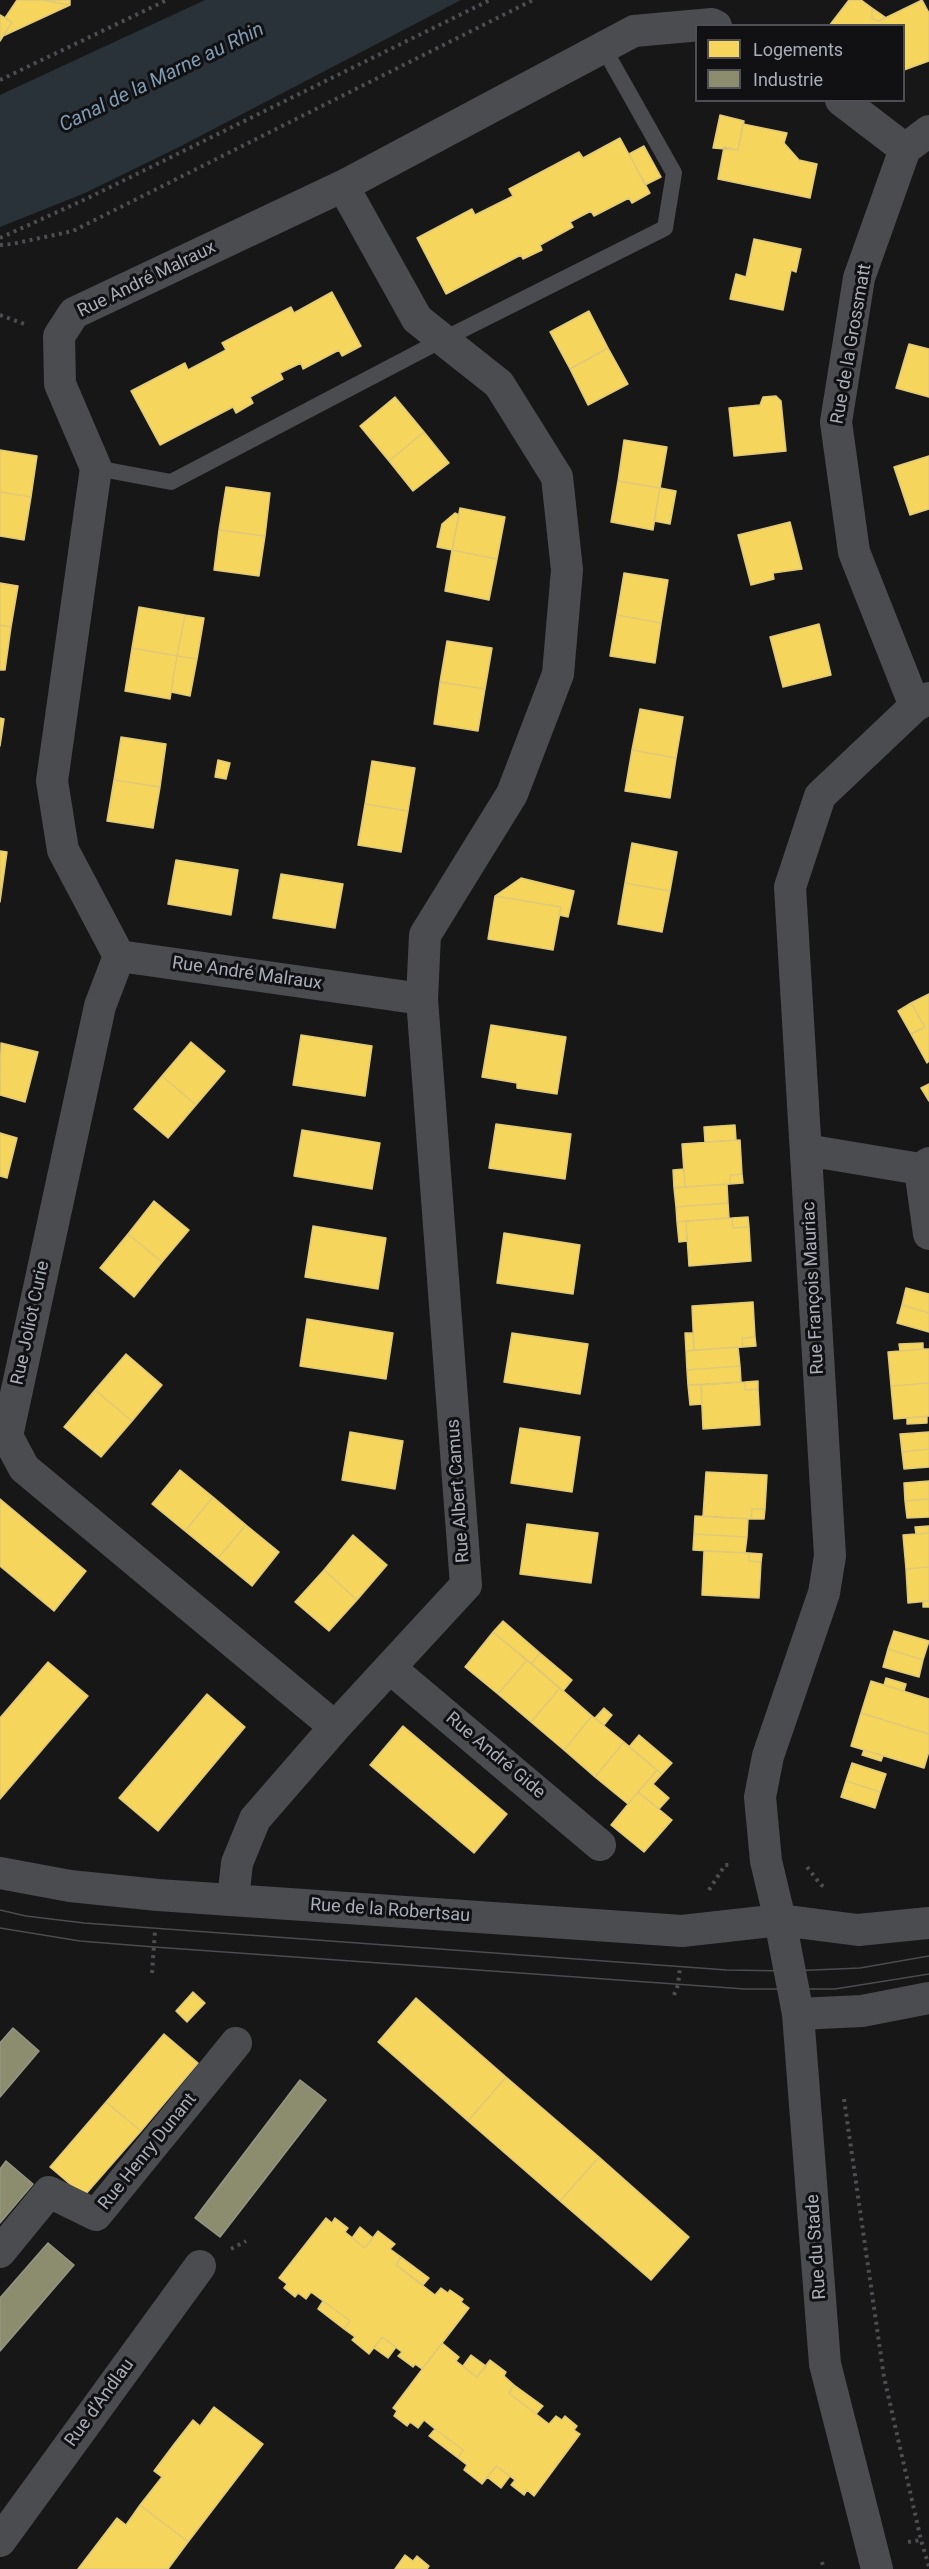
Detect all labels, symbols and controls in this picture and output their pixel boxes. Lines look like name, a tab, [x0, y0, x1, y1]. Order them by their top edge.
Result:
water label: Canal de la Marne au Rhin	[56, 18, 268, 138]
legend	[695, 24, 905, 102]
text: Logements	[753, 39, 843, 60]
text: Industrie	[753, 69, 823, 90]
street label: Rue André Malraux	[74, 237, 220, 323]
street label: Rue de la Grossmatt	[827, 262, 877, 426]
street label: Rue André Malraux	[171, 953, 323, 995]
street label: Rue François Mauriac	[799, 1201, 829, 1375]
street label: Rue Joliot Curie	[7, 1259, 55, 1387]
street label: Rue Albert Camus	[443, 1418, 475, 1564]
street label: Rue André Gide	[441, 1708, 549, 1804]
street label: Rue de la Robertsau	[309, 1895, 471, 1927]
street label: Rue Henry Dunant	[94, 2089, 202, 2215]
street label: Rue du Stade	[803, 2194, 831, 2300]
street label: Rue d'Andlau	[61, 2355, 139, 2451]

